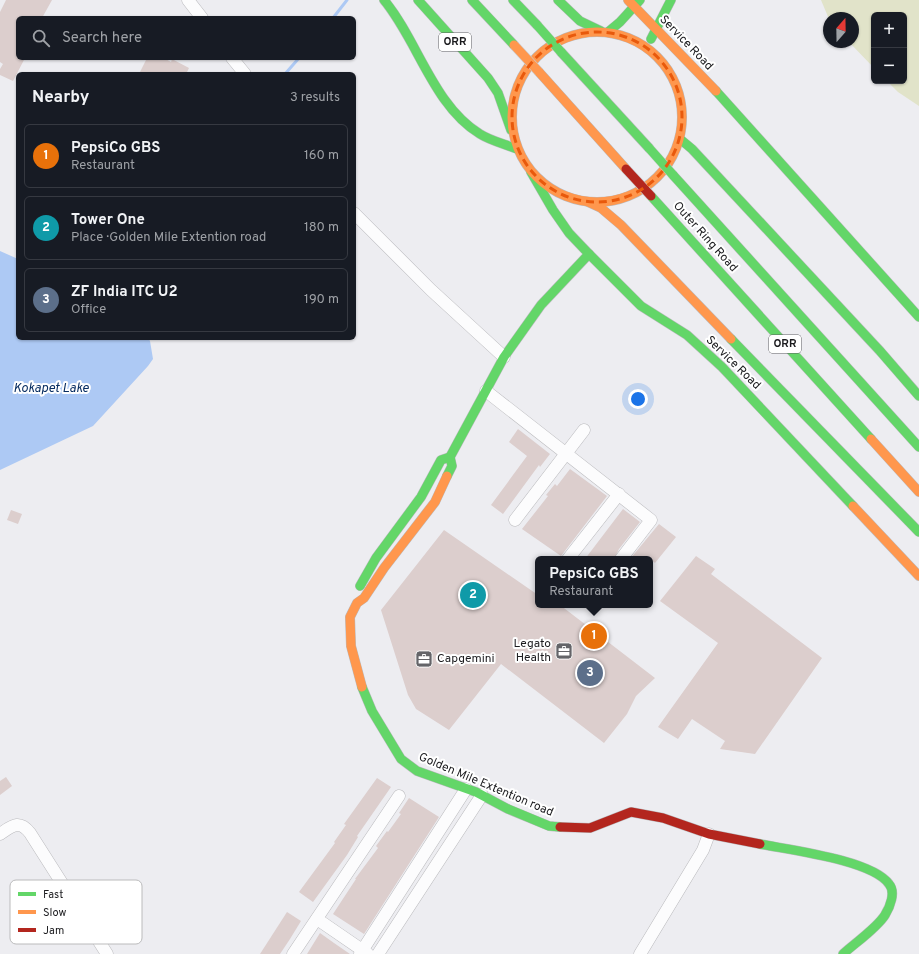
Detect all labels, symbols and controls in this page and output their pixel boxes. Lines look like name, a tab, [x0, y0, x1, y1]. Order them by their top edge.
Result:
street label: Service Road	[656, 12, 716, 74]
north arrow	[823, 12, 859, 48]
map controls	[871, 12, 907, 84]
button: +	[871, 12, 907, 48]
search box	[16, 16, 356, 60]
icon: search	[30, 27, 52, 49]
text: Search here	[62, 29, 142, 48]
road number: ORR	[439, 33, 471, 51]
button: −	[871, 48, 907, 84]
text: Nearby	[32, 87, 89, 109]
text: 3 results	[290, 90, 340, 106]
text: PepsiCo GBS	[71, 139, 161, 158]
text: 1	[43, 148, 49, 164]
text: 160 m	[304, 148, 339, 164]
text: Restaurant	[71, 158, 135, 174]
street label: Outer Ring Road	[669, 198, 741, 276]
text: Tower One	[71, 211, 145, 230]
text: 2	[42, 220, 50, 236]
text: 180 m	[304, 220, 339, 236]
text: Place · Golden Mile Extention road	[71, 230, 266, 246]
text: ZF India ITC U2	[71, 283, 178, 302]
text: 3	[42, 292, 50, 308]
text: 190 m	[304, 292, 339, 308]
text: Office	[71, 302, 106, 318]
street label: Service Road	[702, 333, 764, 393]
road number: ORR	[769, 335, 801, 353]
water label: Kokapet Lake	[13, 381, 89, 397]
your location	[628, 389, 648, 409]
popup	[535, 556, 653, 608]
text: PepsiCo GBS	[549, 565, 639, 584]
pin: 2	[460, 580, 486, 610]
text: Restaurant	[549, 584, 613, 600]
pin: 1	[581, 621, 607, 651]
place label: Legato Health	[514, 636, 551, 666]
office icon: Legato Health	[554, 641, 574, 661]
office icon: Capgemini	[414, 649, 434, 669]
place label: Capgemini	[437, 651, 495, 667]
pin: 3	[577, 658, 603, 688]
street label: Golden Mile Extention road	[416, 749, 556, 821]
legend	[10, 880, 142, 944]
text: Fast	[43, 888, 63, 902]
text: Slow	[43, 906, 66, 920]
text: Jam	[43, 924, 64, 938]

